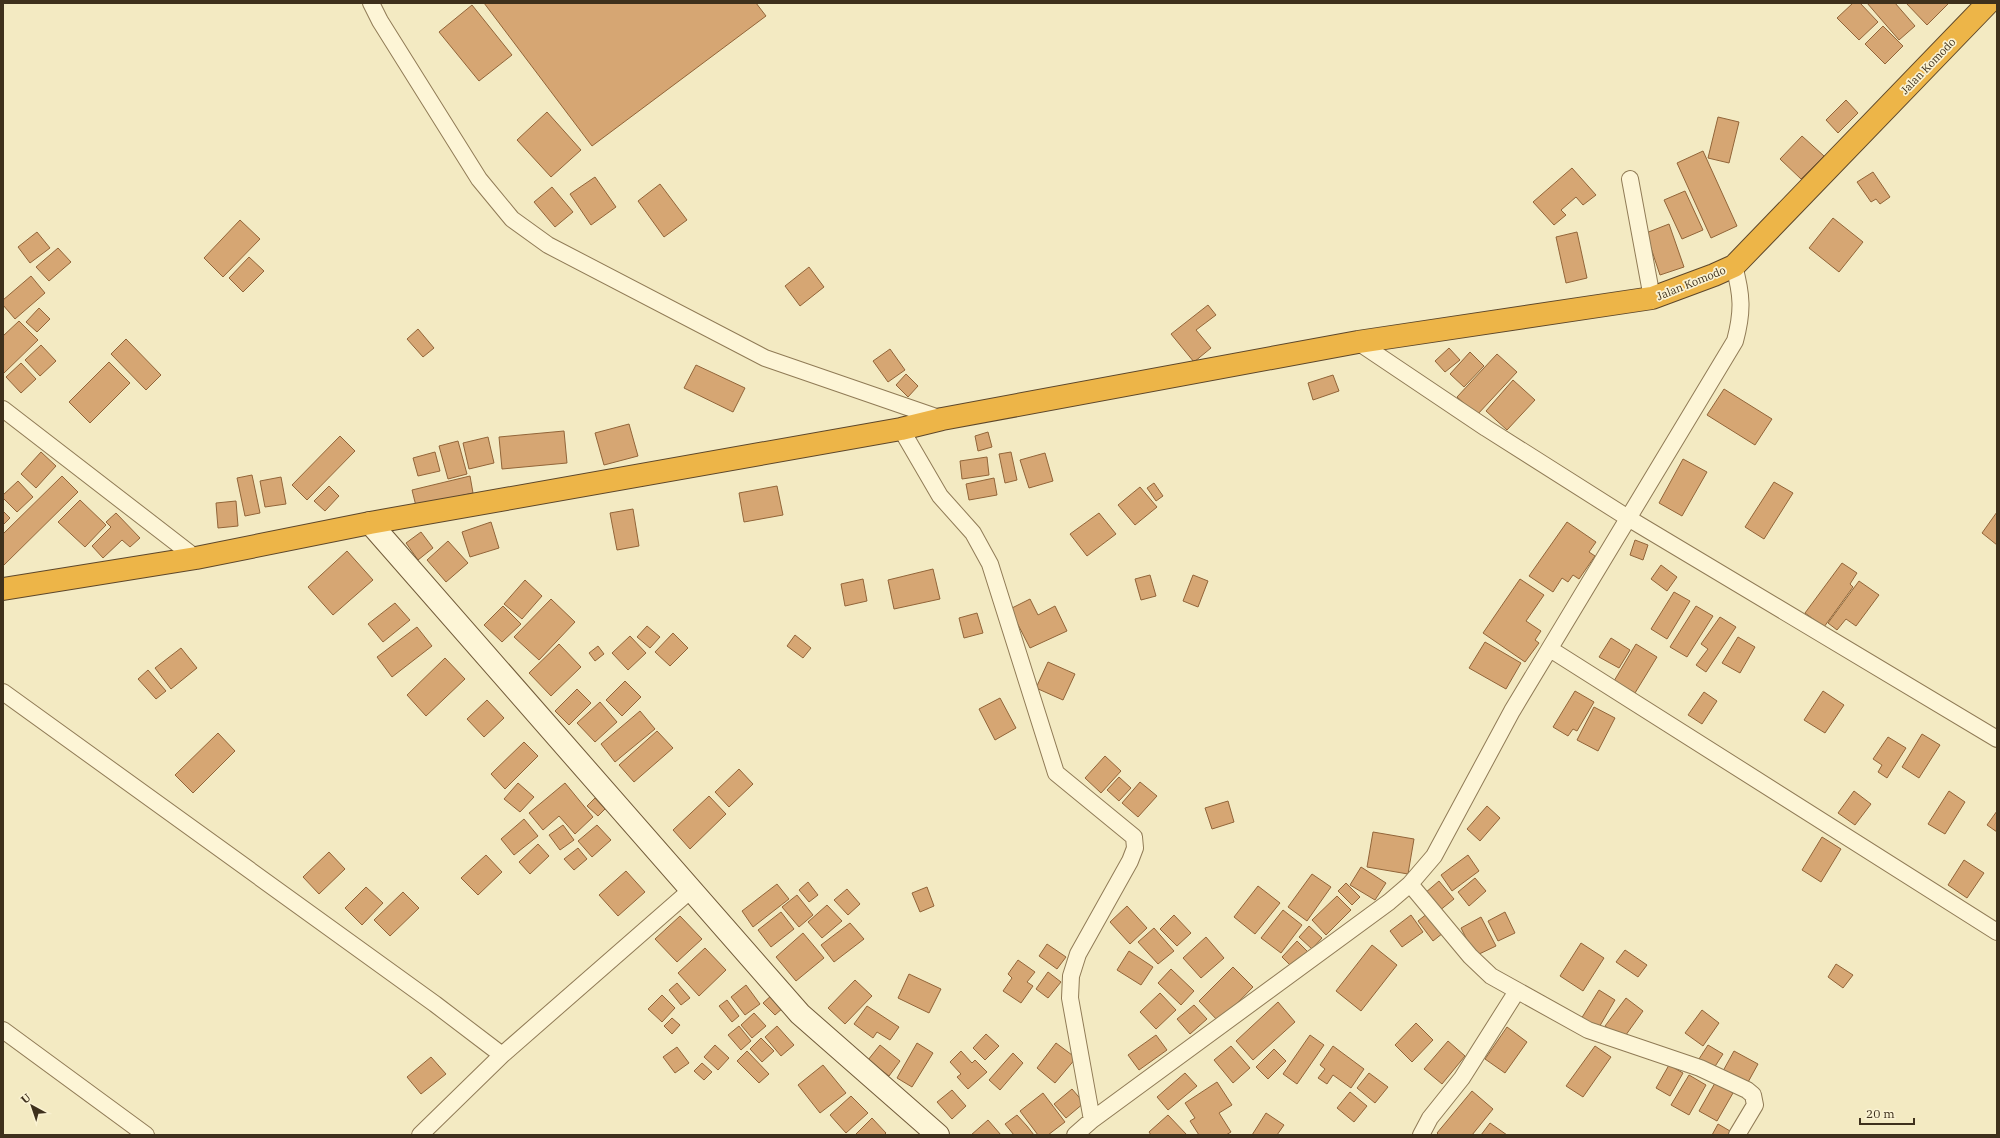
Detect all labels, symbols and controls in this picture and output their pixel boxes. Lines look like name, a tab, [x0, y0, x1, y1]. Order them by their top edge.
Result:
street label: Jalan Komodo	[1898, 35, 1958, 97]
street label: Jalan Komodo	[1654, 263, 1728, 303]
north arrow	[12, 1086, 52, 1126]
text: U	[18, 1090, 34, 1106]
scale bar	[1860, 1100, 1914, 1126]
text: 20 m	[1866, 1106, 1895, 1121]

